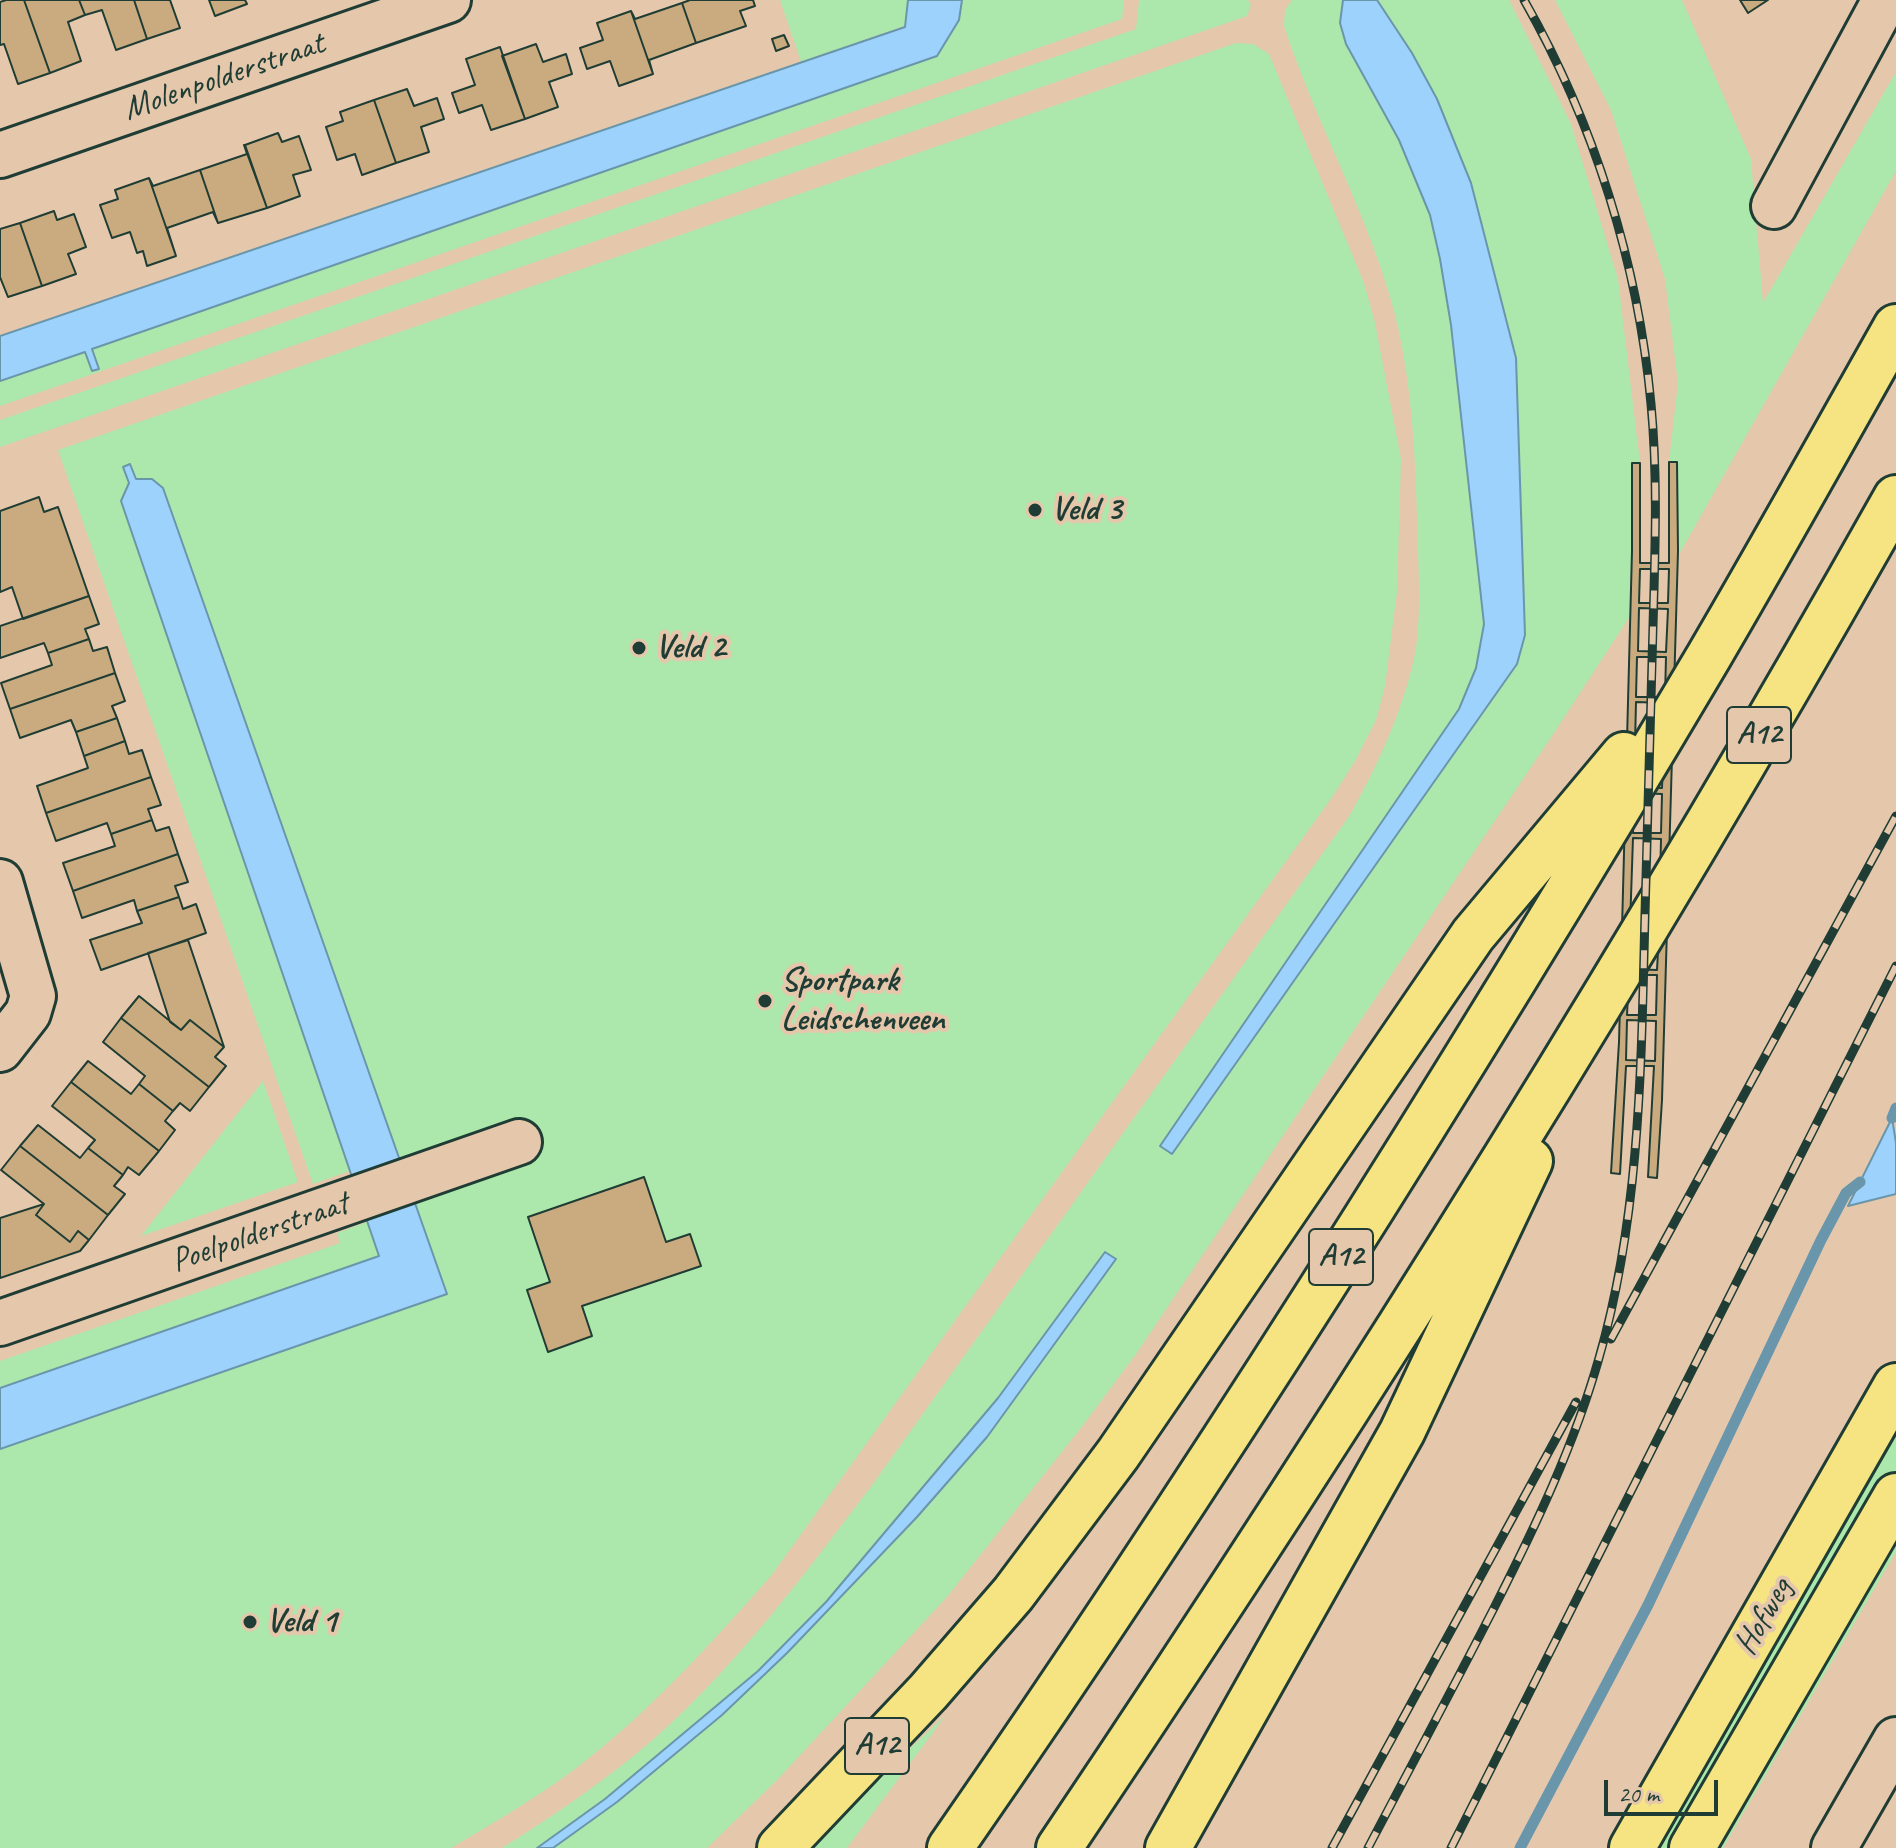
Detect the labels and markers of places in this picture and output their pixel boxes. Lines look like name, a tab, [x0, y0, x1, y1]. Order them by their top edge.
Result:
place label: Veld 3	[1051, 490, 1122, 530]
marker: Veld 3	[1026, 501, 1044, 519]
place label: Veld 2	[655, 628, 726, 668]
marker: Veld 2	[630, 639, 648, 657]
place label: Sportpark Leidschenveen	[781, 961, 945, 1040]
marker: Sportpark Leidschenveen	[756, 992, 774, 1010]
place label: Veld 1	[266, 1602, 337, 1642]
marker: Veld 1	[241, 1613, 259, 1631]

